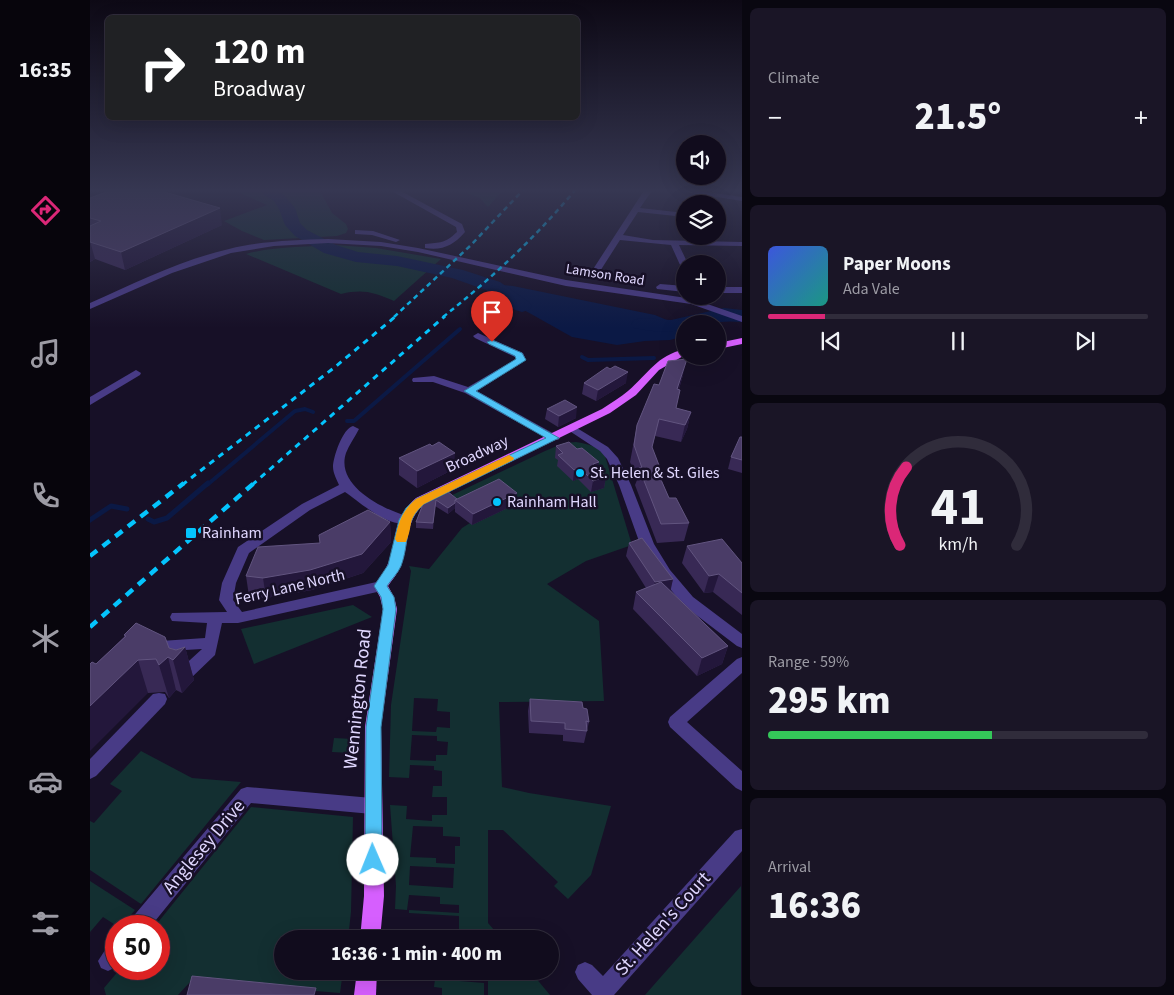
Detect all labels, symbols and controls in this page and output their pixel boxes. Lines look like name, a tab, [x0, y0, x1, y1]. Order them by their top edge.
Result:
text: 120 m	[213, 27, 305, 77]
icon: right	[130, 35, 195, 100]
text: 16:35	[18, 54, 72, 86]
text: Climate	[768, 67, 819, 89]
text: Broadway	[213, 73, 305, 105]
text: 21.5°	[915, 90, 1001, 144]
text: −	[768, 98, 782, 138]
text: +	[1134, 98, 1148, 138]
map controls	[676, 135, 726, 365]
button: sound	[676, 135, 726, 185]
icon: directions	[28, 193, 63, 228]
button: layers	[676, 195, 726, 245]
text: Paper Moons	[843, 251, 951, 278]
button: +	[676, 255, 726, 305]
street label: Lamson Road	[564, 259, 646, 291]
text: Ada Vale	[843, 278, 900, 300]
pin	[471, 291, 513, 342]
icon: arrive	[478, 298, 506, 326]
button: −	[676, 315, 726, 365]
icon: previous	[817, 327, 845, 355]
icon: pause	[944, 327, 972, 355]
icon: next	[1071, 327, 1099, 355]
icon: music	[28, 336, 63, 371]
street label: Broadway	[442, 430, 513, 478]
place label: St. Helen & St. Giles	[590, 462, 720, 484]
marker: St. Helen & St. Giles	[574, 467, 586, 479]
text: 41	[931, 471, 985, 545]
icon: phone	[28, 478, 63, 513]
place label: Rainham Hall	[507, 491, 597, 513]
marker: Rainham Hall	[491, 496, 503, 508]
place label: Rainham	[202, 522, 262, 544]
marker: Rainham	[184, 526, 198, 540]
text: km/h	[938, 532, 978, 557]
street label: Ferry Lane North	[233, 564, 347, 610]
icon: climate	[28, 621, 63, 656]
street label: Wennington Road	[337, 627, 379, 771]
text: Range · 59%	[768, 651, 849, 673]
text: 295 km	[768, 674, 890, 728]
icon: car	[28, 764, 63, 799]
street label: Anglesey Drive	[156, 794, 252, 900]
position arrow	[346, 833, 398, 885]
text: Arrival	[768, 856, 811, 878]
street label: St. Helen's Court	[609, 866, 718, 982]
text: 16:36	[768, 879, 861, 933]
icon: filters	[28, 906, 63, 941]
speed limit sign: 50	[105, 915, 170, 980]
text: 16:36 · 1 min · 400 m	[331, 941, 502, 968]

